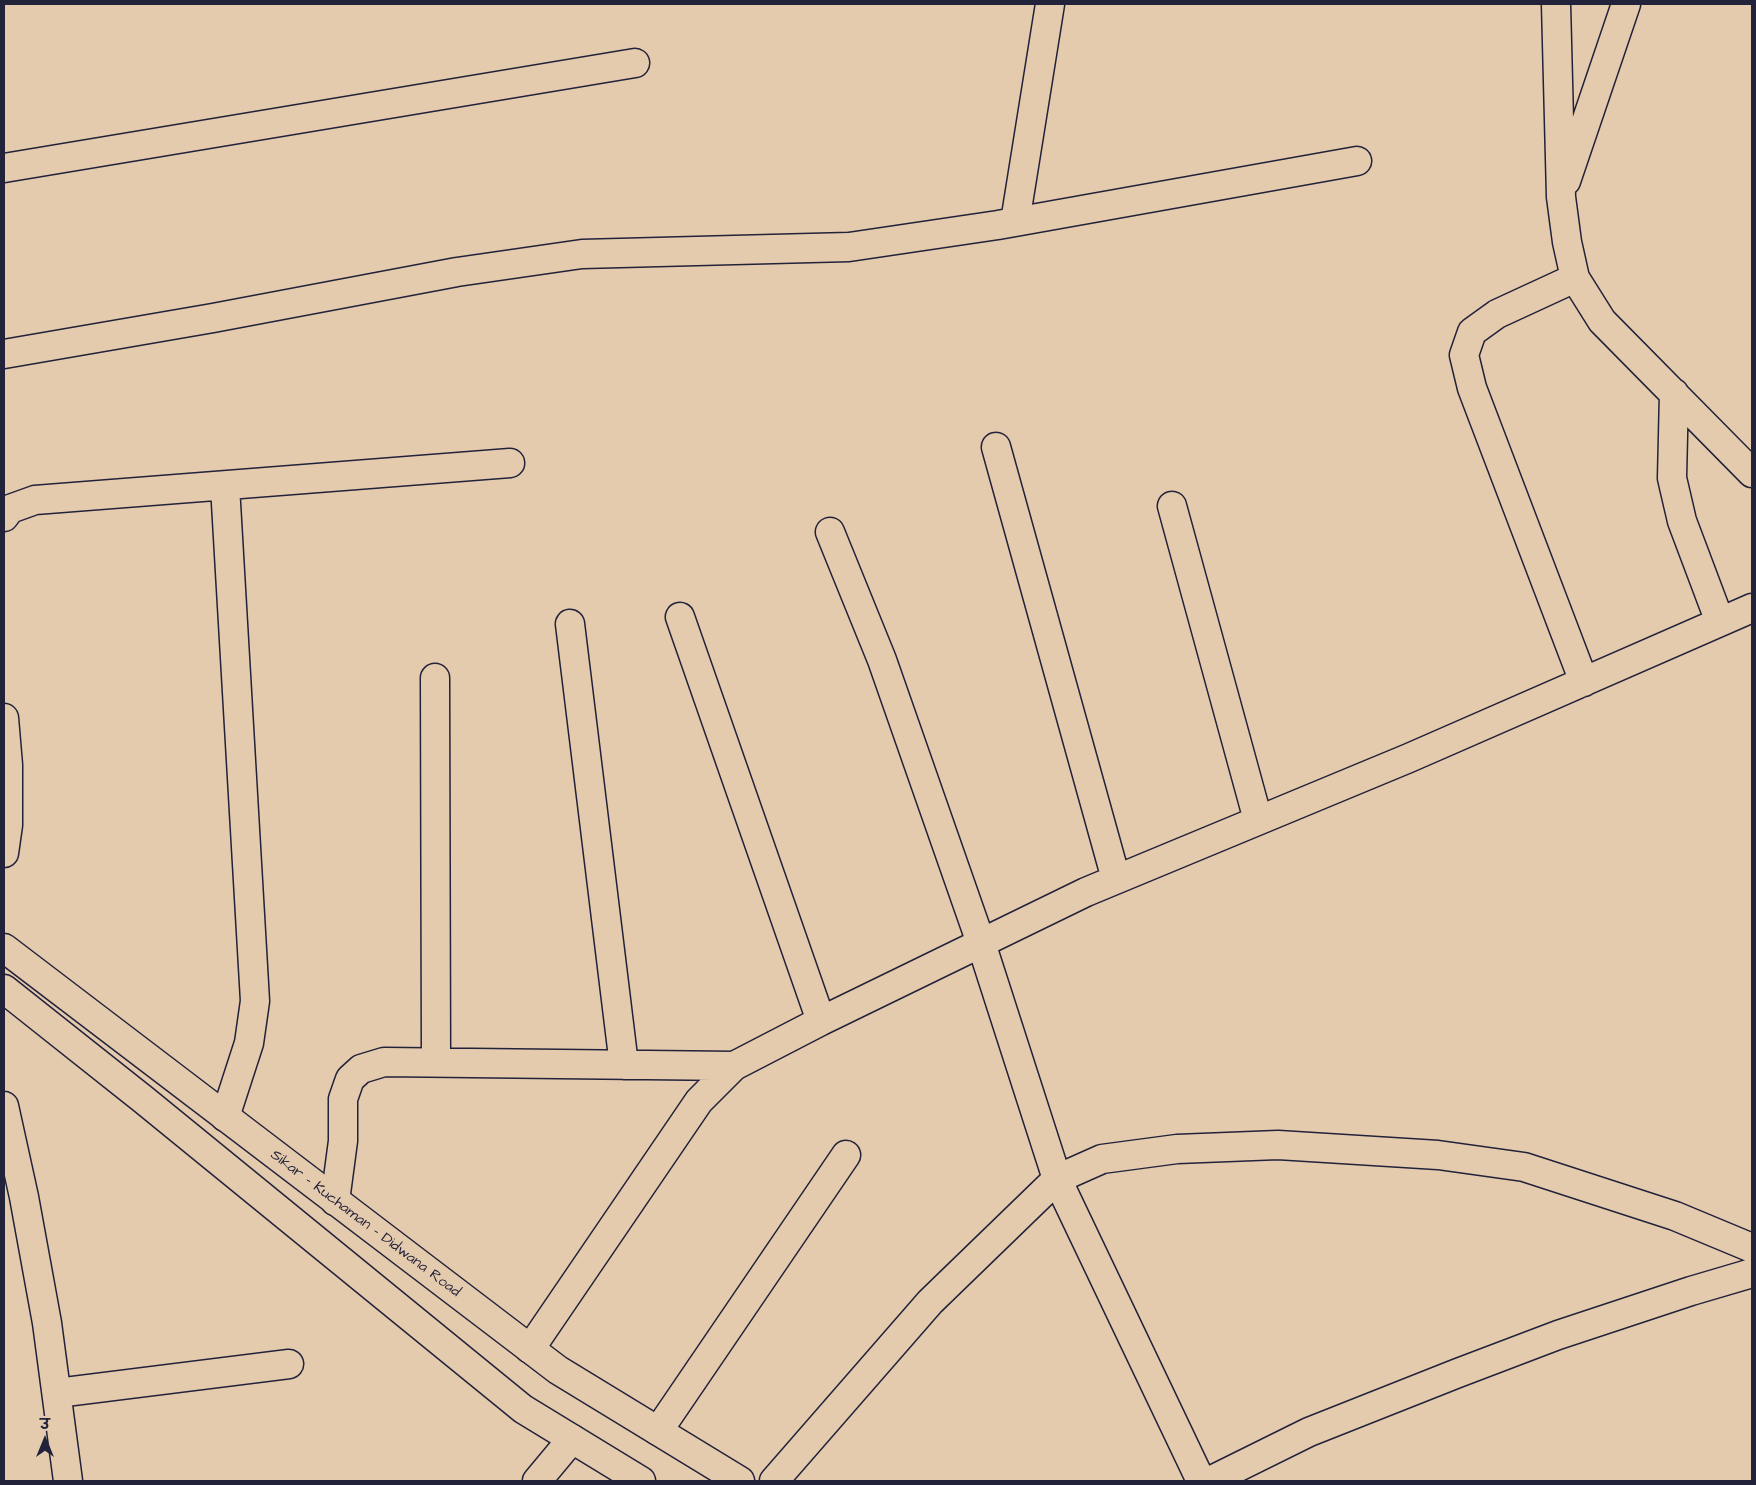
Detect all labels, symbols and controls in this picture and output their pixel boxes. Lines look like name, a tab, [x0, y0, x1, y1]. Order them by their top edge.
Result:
street label: Sikar - Kuchaman - Didwana Road	[266, 1147, 464, 1301]
north arrow	[20, 1415, 70, 1465]
text: उ	[40, 1415, 50, 1435]

